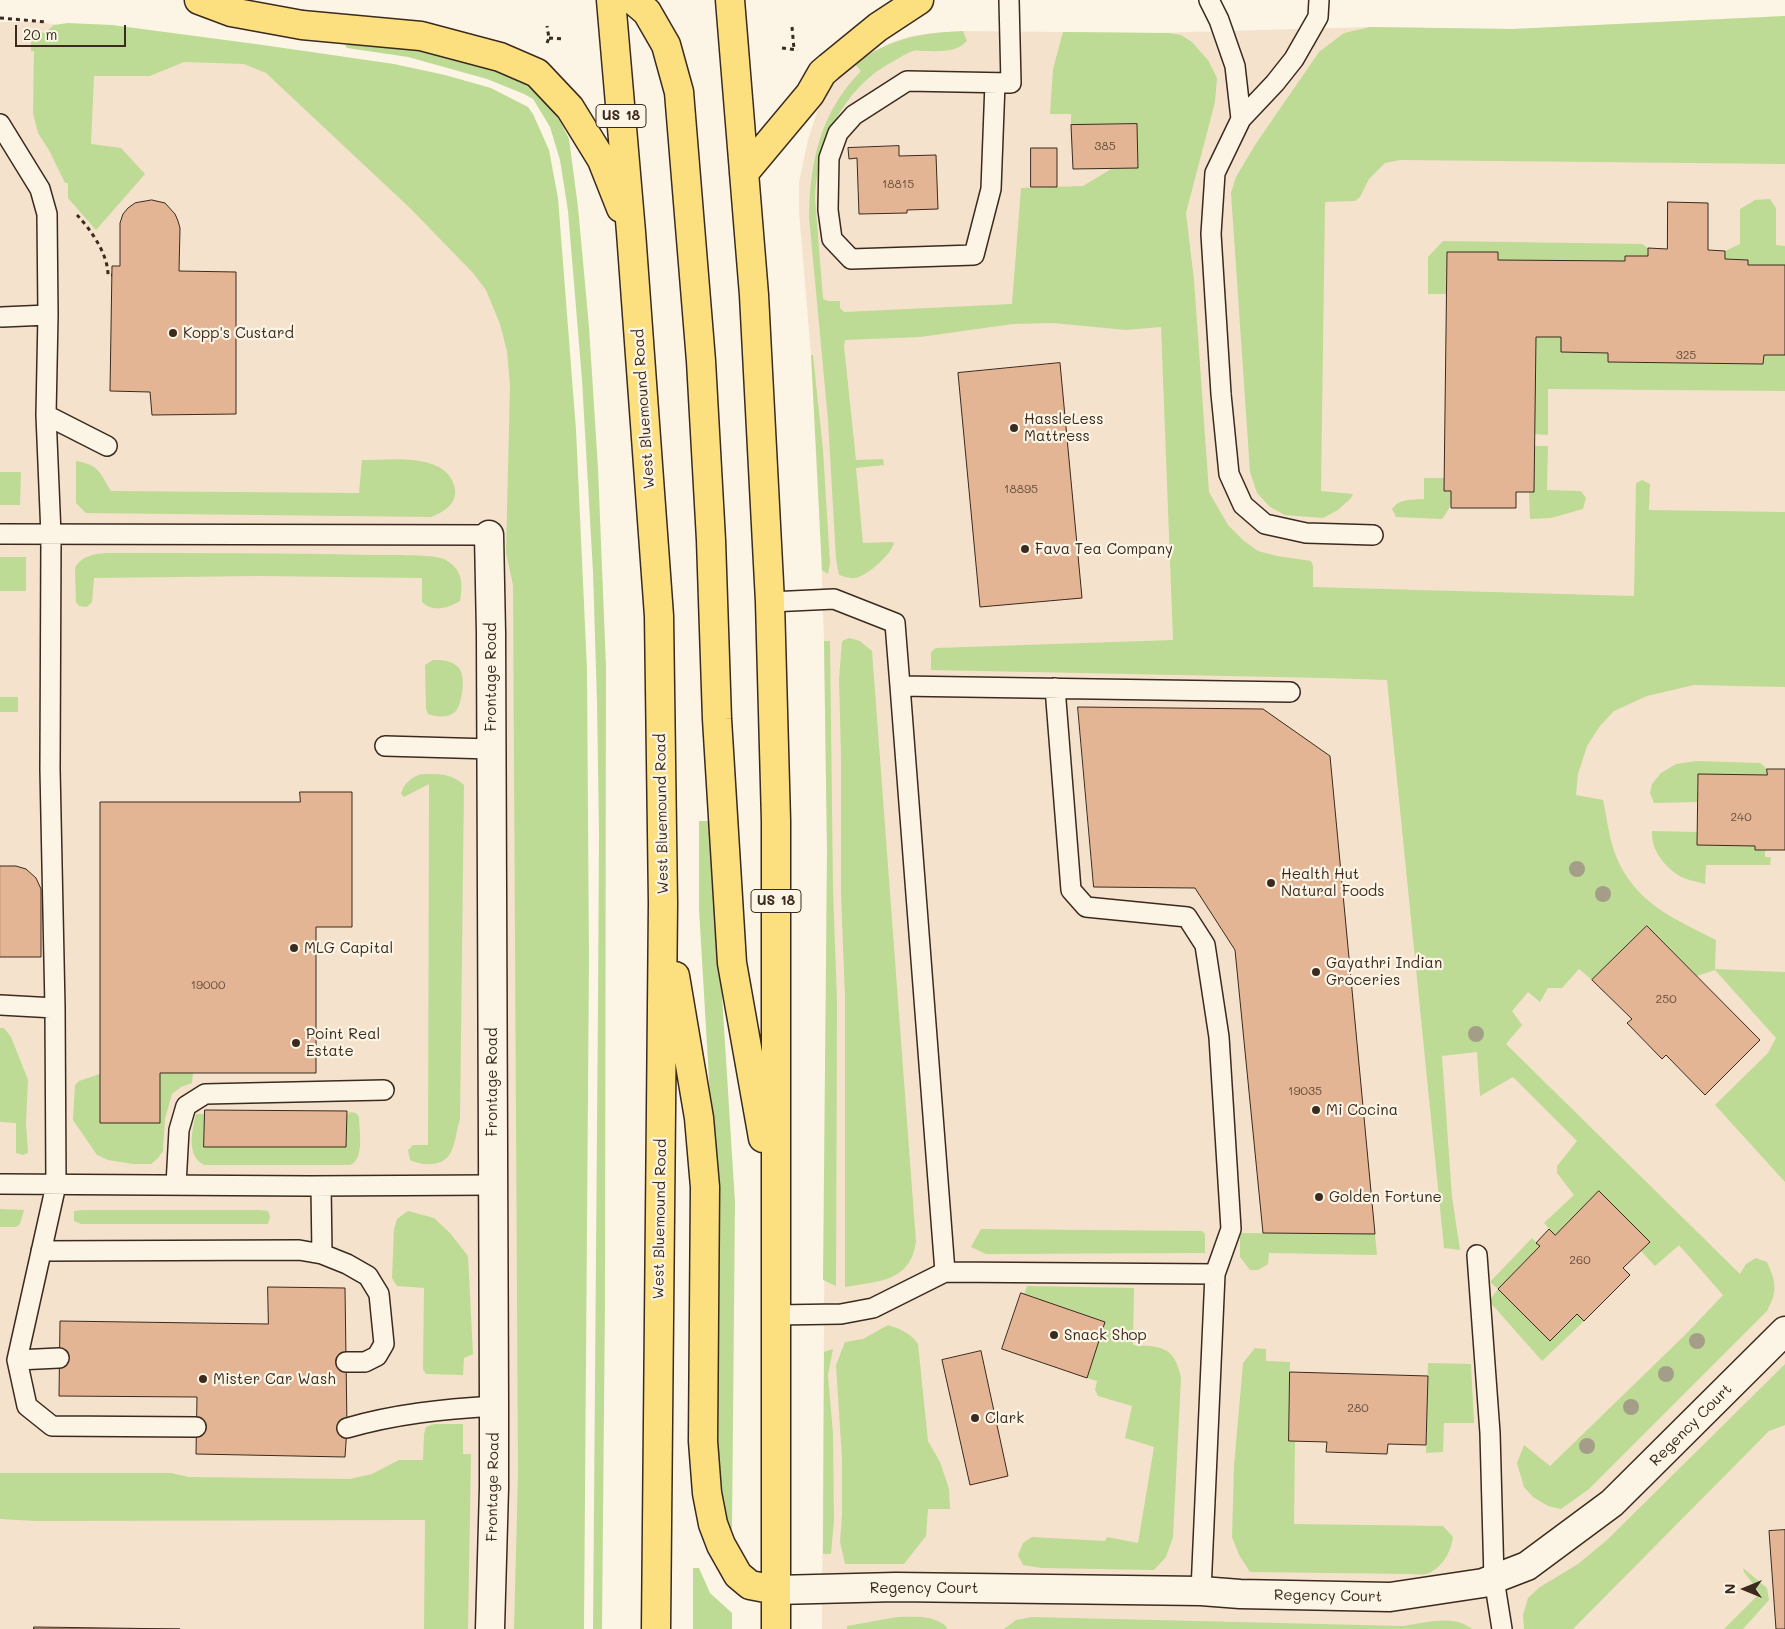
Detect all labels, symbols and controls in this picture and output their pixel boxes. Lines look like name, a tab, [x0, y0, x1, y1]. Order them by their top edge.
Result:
scale bar	[18, 15, 129, 47]
text: 20 m	[23, 24, 57, 44]
road number: US 18	[596, 104, 646, 128]
house number: 385	[1094, 139, 1116, 153]
house number: 18815	[882, 177, 914, 191]
place label: Kopp's Custard	[183, 324, 294, 342]
marker: Kopp's Custard	[167, 327, 179, 339]
street label: West Bluemound Road	[629, 328, 659, 490]
house number: 325	[1676, 348, 1696, 362]
place label: HassleLess Mattress	[1024, 410, 1103, 445]
marker: HassleLess Mattress	[1008, 422, 1020, 434]
house number: 18895	[1004, 482, 1038, 496]
place label: Fava Tea Company	[1035, 540, 1173, 558]
marker: Fava Tea Company	[1019, 543, 1031, 555]
street label: Frontage Road	[482, 622, 500, 732]
street label: West Bluemound Road	[652, 733, 672, 895]
house number: 240	[1730, 810, 1752, 824]
place label: Health Hut Natural Foods	[1281, 865, 1385, 900]
marker: Health Hut Natural Foods	[1265, 877, 1277, 889]
road number: US 18	[751, 889, 801, 912]
place label: MLG Capital	[304, 939, 393, 957]
marker: MLG Capital	[288, 942, 300, 954]
place label: Gayathri Indian Groceries	[1326, 954, 1442, 989]
marker: Gayathri Indian Groceries	[1310, 966, 1322, 978]
house number: 19000	[191, 978, 225, 992]
house number: 250	[1655, 992, 1677, 1006]
place label: Point Real Estate	[306, 1025, 380, 1060]
street label: Frontage Road	[483, 1027, 501, 1137]
marker: Point Real Estate	[290, 1037, 302, 1049]
house number: 19035	[1288, 1084, 1322, 1098]
place label: Mi Cocina	[1326, 1101, 1398, 1119]
marker: Mi Cocina	[1310, 1104, 1322, 1116]
street label: West Bluemound Road	[650, 1138, 670, 1300]
place label: Golden Fortune	[1329, 1188, 1442, 1206]
marker: Golden Fortune	[1313, 1191, 1325, 1203]
house number: 260	[1569, 1253, 1591, 1267]
place label: Snack Shop	[1064, 1326, 1147, 1344]
marker: Snack Shop	[1048, 1329, 1060, 1341]
place label: Mister Car Wash	[213, 1370, 336, 1388]
marker: Mister Car Wash	[197, 1373, 209, 1385]
street label: Regency Court	[1646, 1380, 1736, 1470]
house number: 280	[1347, 1401, 1369, 1415]
place label: Clark	[985, 1409, 1024, 1427]
marker: Clark	[969, 1412, 981, 1424]
street label: Frontage Road	[483, 1432, 503, 1542]
north arrow	[1720, 1564, 1770, 1614]
street label: Regency Court	[870, 1579, 978, 1597]
text: N	[1720, 1584, 1739, 1594]
street label: Regency Court	[1274, 1586, 1382, 1606]

